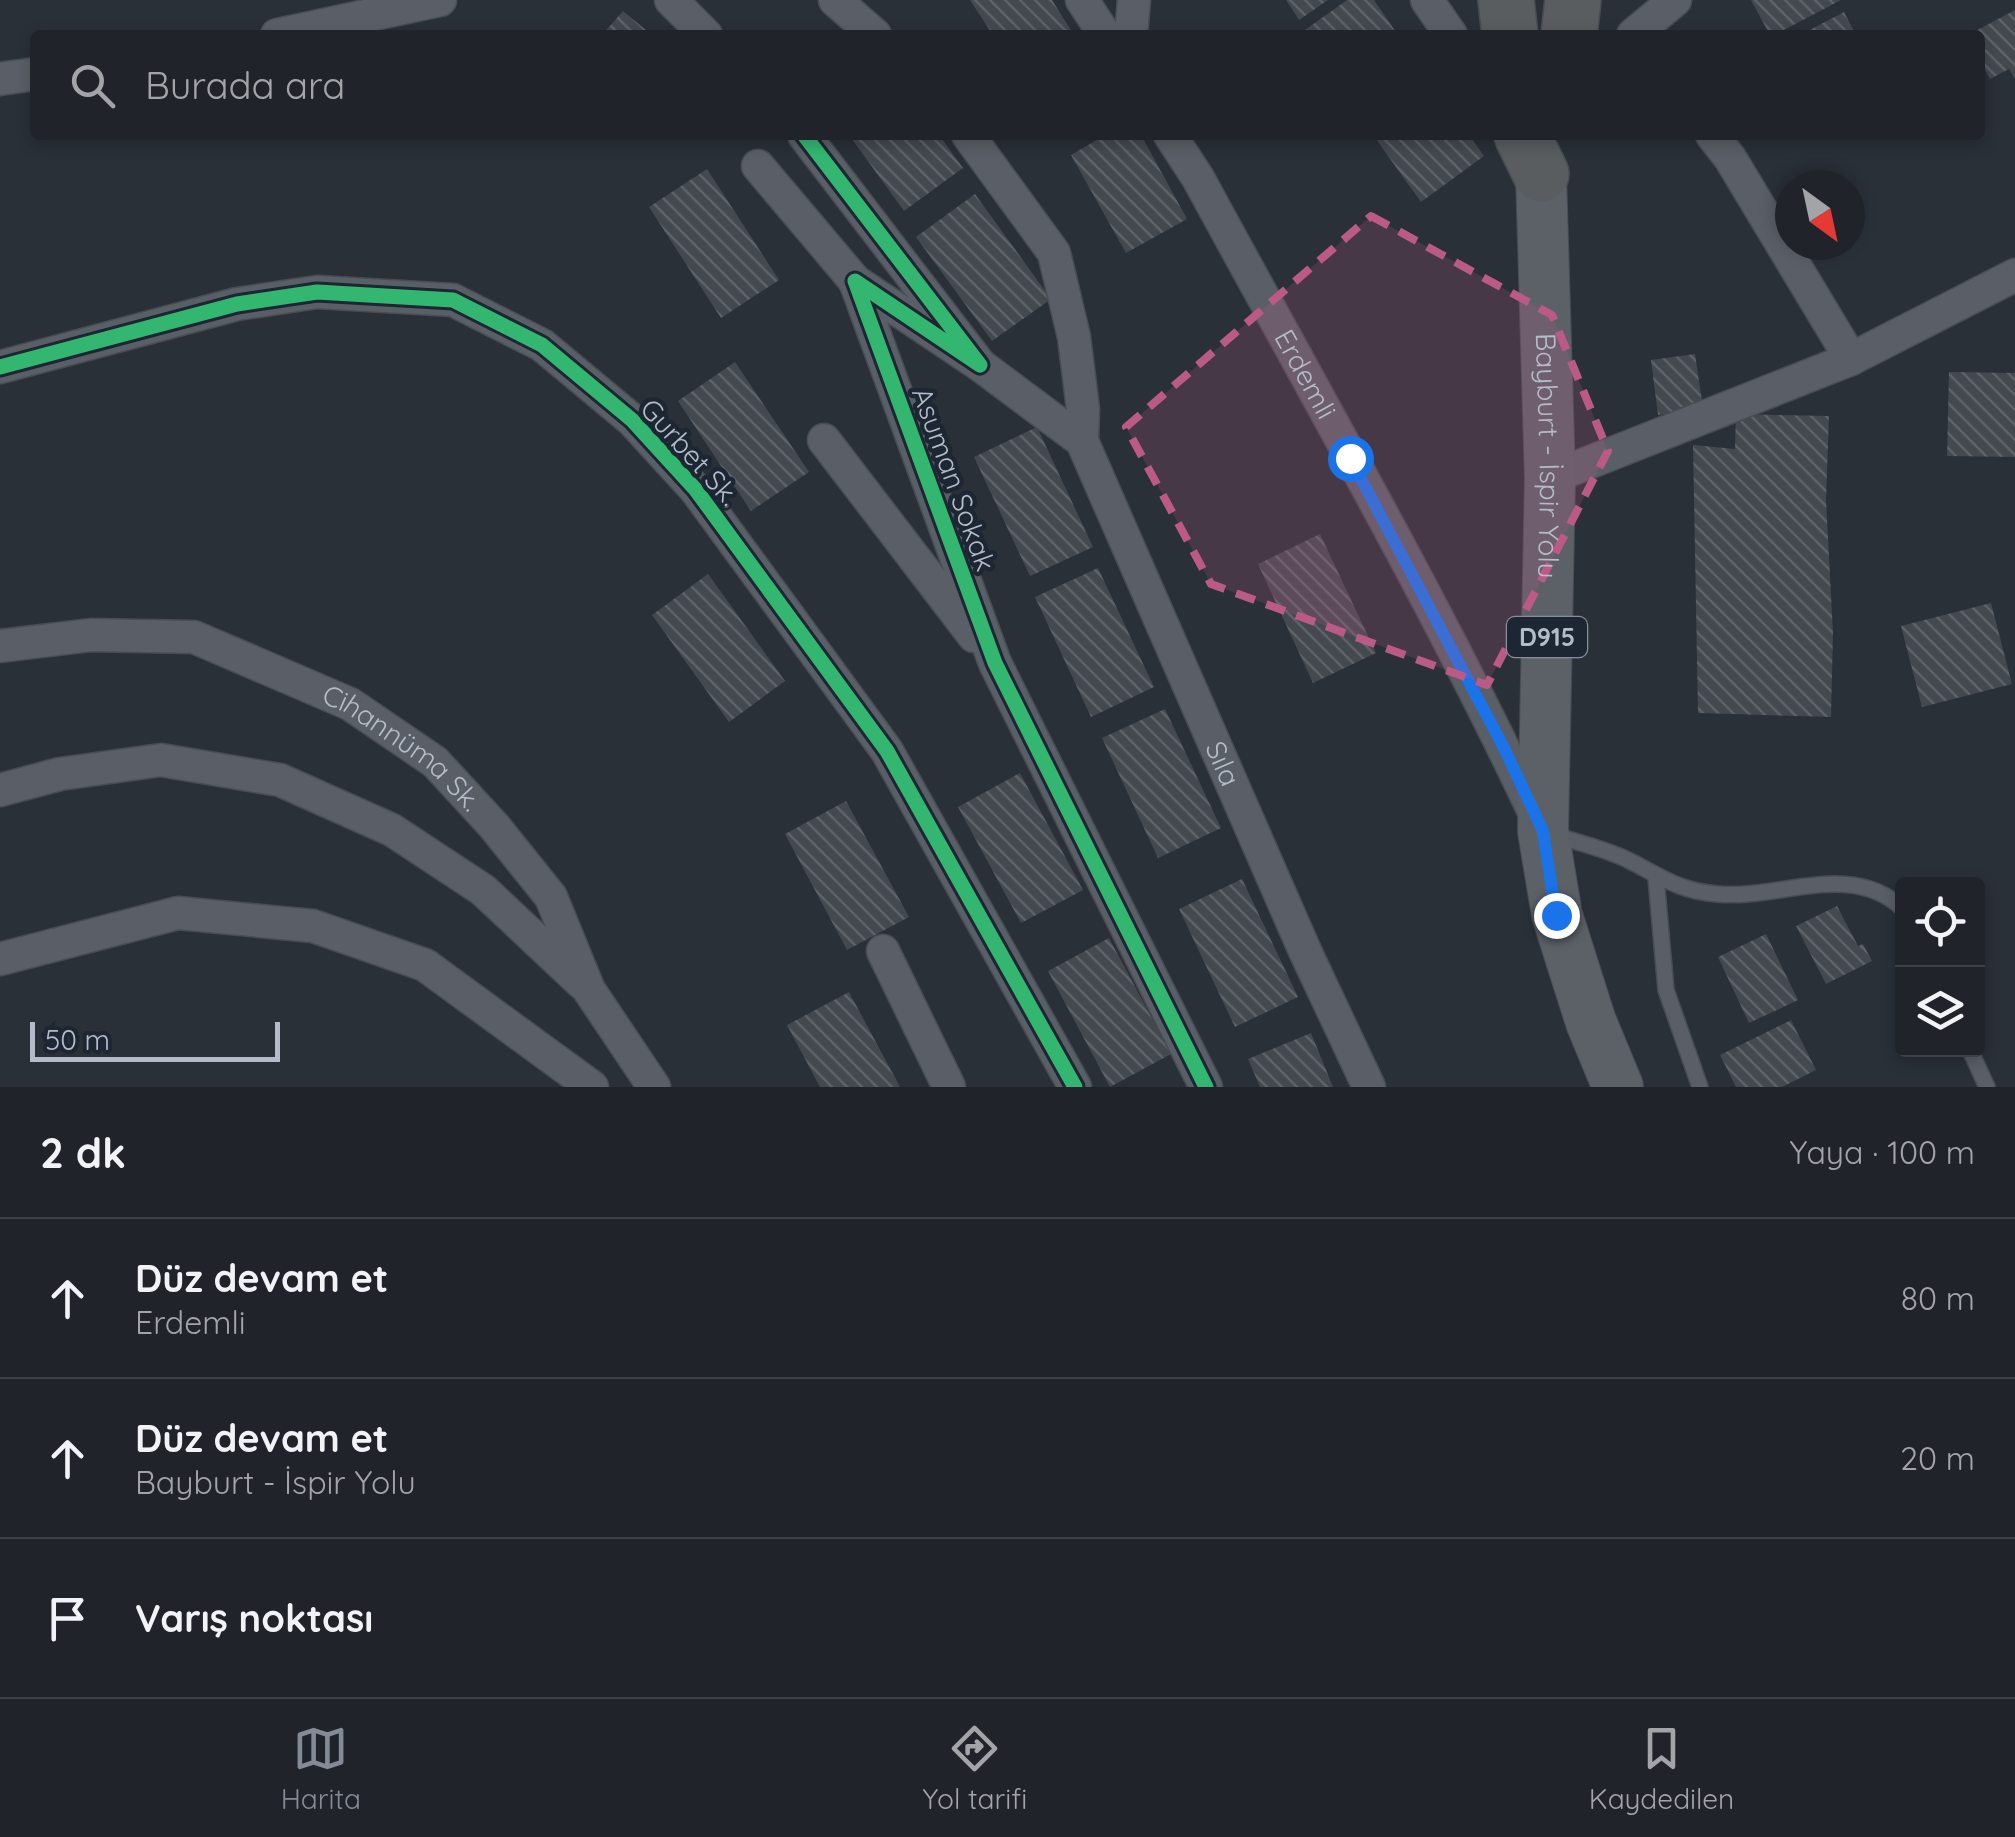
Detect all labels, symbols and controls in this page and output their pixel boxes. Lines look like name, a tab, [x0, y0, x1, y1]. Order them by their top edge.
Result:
search box	[30, 30, 1985, 140]
icon: search	[65, 58, 120, 113]
text: Burada ara	[145, 61, 345, 109]
north arrow	[1775, 170, 1865, 260]
street label: Erdemli	[1267, 323, 1345, 425]
street label: Bayburt - İspir Yolu	[1529, 333, 1568, 579]
street label: Asuman Sokak	[905, 382, 1004, 575]
street label: Gurbet Sk.	[633, 391, 748, 512]
route start	[1328, 436, 1374, 482]
road number: D915	[1507, 617, 1587, 657]
street label: Cihannüma Sk.	[317, 676, 489, 818]
street label: Sıla	[1198, 736, 1249, 791]
map controls	[1895, 877, 1985, 1057]
button: locate	[1895, 877, 1985, 967]
route end	[1534, 893, 1580, 939]
button: layers	[1895, 967, 1985, 1057]
scale bar	[30, 1017, 280, 1062]
text: 50 m	[45, 1022, 110, 1057]
text: 2 dk	[40, 1126, 126, 1179]
text: Yaya · 100 m	[1790, 1132, 1975, 1172]
text: Düz devam et	[135, 1254, 388, 1302]
icon: ahead	[40, 1271, 95, 1326]
text: 80 m	[1901, 1278, 1975, 1318]
text: Erdemli	[135, 1302, 246, 1342]
text: Düz devam et	[135, 1414, 388, 1462]
icon: ahead	[40, 1431, 95, 1486]
text: 20 m	[1900, 1438, 1975, 1478]
text: Bayburt - İspir Yolu	[135, 1462, 416, 1502]
icon: arrive	[40, 1591, 95, 1646]
text: Varış noktası	[135, 1594, 373, 1642]
tab: Harita	[281, 1721, 361, 1816]
tab: Yol tarifi	[923, 1721, 1027, 1816]
tab: Kaydedilen	[1589, 1721, 1734, 1816]

